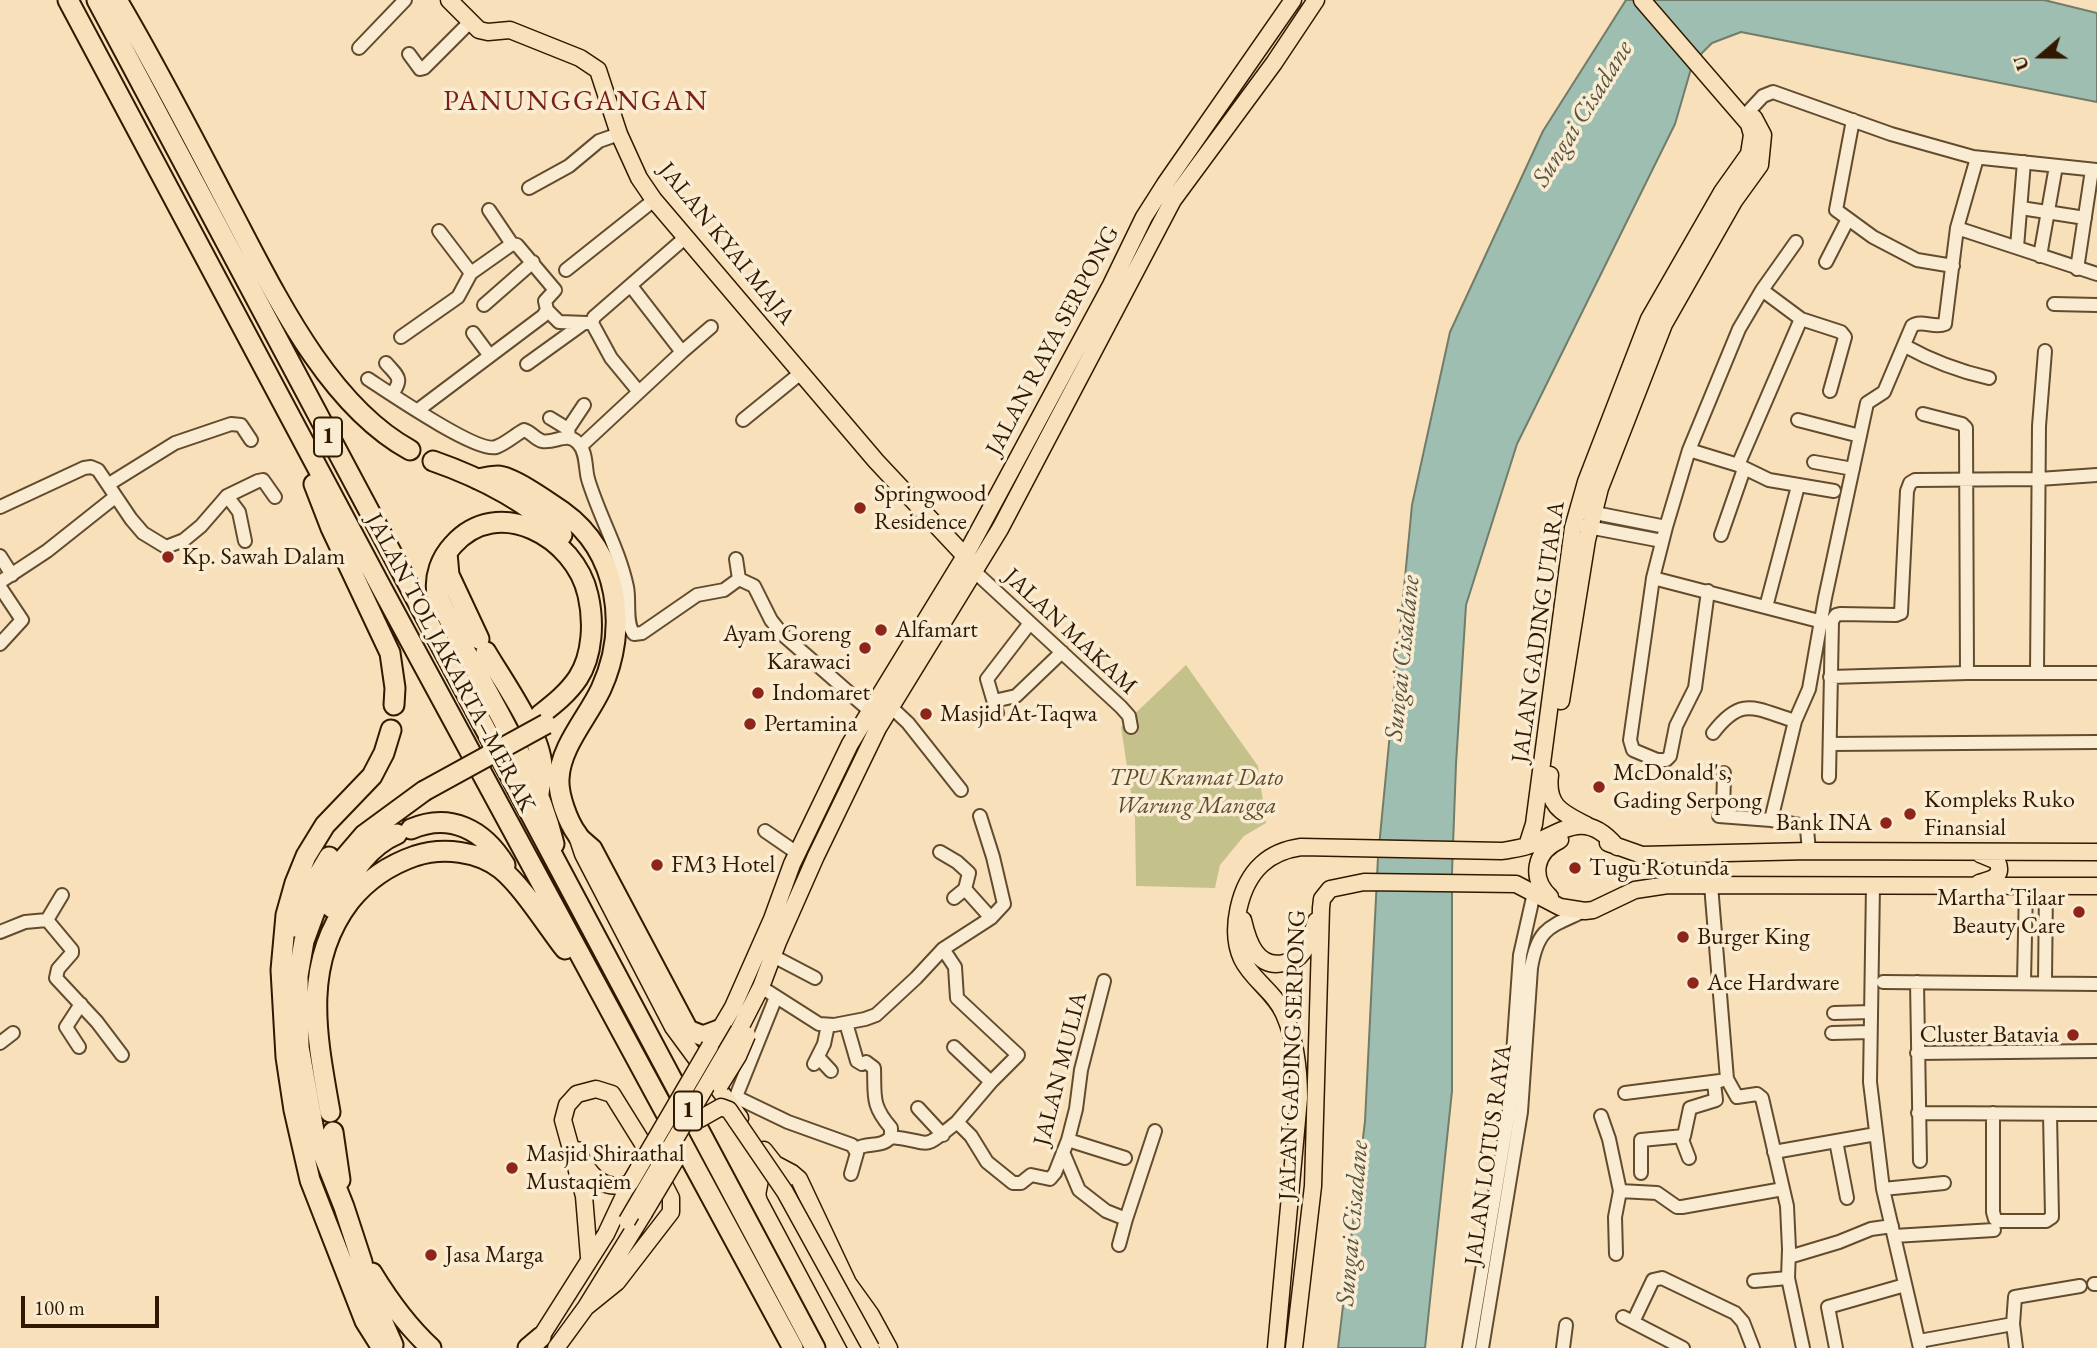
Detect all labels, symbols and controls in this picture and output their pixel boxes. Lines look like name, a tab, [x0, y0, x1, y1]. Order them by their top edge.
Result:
north arrow	[2006, 21, 2076, 91]
water label: Sungai Cisadane	[1526, 35, 1640, 193]
text: U	[2007, 52, 2035, 74]
district label: PANUNGGANGAN	[445, 85, 707, 119]
street label: JALAN KYAI MAJA	[652, 157, 800, 331]
street label: JALAN RAYA SERPONG	[980, 221, 1126, 461]
road number: 1	[314, 418, 342, 457]
place label: Springwood Residence	[874, 480, 986, 536]
street label: JALAN GADING UTARA	[1506, 499, 1572, 765]
marker: Springwood Residence	[852, 500, 868, 516]
street label: JALAN TOL JAKARTA–MERAK	[359, 509, 541, 817]
place label: Kp. Sawah Dalam	[182, 543, 345, 571]
marker: Kp. Sawah Dalam	[160, 549, 176, 565]
street label: JALAN MAKAM	[997, 563, 1143, 701]
water label: Sungai Cisadane	[1379, 574, 1427, 742]
place label: Alfamart	[895, 616, 978, 644]
place label: Ayam Goreng Karawaci	[723, 620, 851, 676]
marker: Alfamart	[873, 622, 889, 638]
marker: Ayam Goreng Karawaci	[857, 640, 873, 656]
place label: Indomaret	[772, 679, 870, 707]
marker: Indomaret	[750, 685, 766, 701]
place label: Masjid At-Taqwa	[940, 700, 1097, 728]
marker: Masjid At-Taqwa	[918, 706, 934, 722]
place label: Pertamina	[764, 710, 857, 738]
marker: Pertamina	[742, 716, 758, 732]
place label: McDonald's, Gading Serpong	[1613, 759, 1762, 815]
park label: TPU Kramat Dato Warung Mangga	[1109, 764, 1283, 820]
marker: McDonald's, Gading Serpong	[1591, 779, 1607, 795]
place label: Kompleks Ruko Finansial	[1924, 786, 2075, 842]
marker: Kompleks Ruko Finansial	[1902, 806, 1918, 822]
place label: Bank INA	[1776, 809, 1872, 837]
marker: Bank INA	[1878, 815, 1894, 831]
place label: FM3 Hotel	[671, 851, 775, 879]
place label: Tugu Rotunda	[1589, 854, 1729, 882]
marker: FM3 Hotel	[649, 857, 665, 873]
marker: Tugu Rotunda	[1567, 860, 1583, 876]
place label: Martha Tilaar Beauty Care	[1937, 884, 2065, 940]
marker: Martha Tilaar Beauty Care	[2071, 904, 2087, 920]
street label: JALAN GADING SERPONG	[1274, 909, 1312, 1201]
place label: Burger King	[1697, 923, 1810, 951]
marker: Burger King	[1675, 929, 1691, 945]
place label: Ace Hardware	[1707, 969, 1839, 997]
marker: Ace Hardware	[1685, 975, 1701, 991]
street label: JALAN MULIA	[1028, 989, 1094, 1149]
place label: Cluster Batavia	[1920, 1021, 2059, 1049]
marker: Cluster Batavia	[2065, 1027, 2081, 1043]
street label: JALAN LOTUS RAYA	[1459, 1043, 1519, 1267]
road number: 1	[674, 1092, 702, 1130]
water label: Sungai Cisadane	[1330, 1139, 1376, 1307]
place label: Masjid Shiraathal Mustaqiem	[526, 1140, 685, 1196]
marker: Masjid Shiraathal Mustaqiem	[504, 1160, 520, 1176]
place label: Jasa Marga	[445, 1241, 544, 1269]
marker: Jasa Marga	[423, 1247, 439, 1263]
scale bar	[24, 1282, 163, 1326]
text: 100 m	[34, 1294, 85, 1321]

